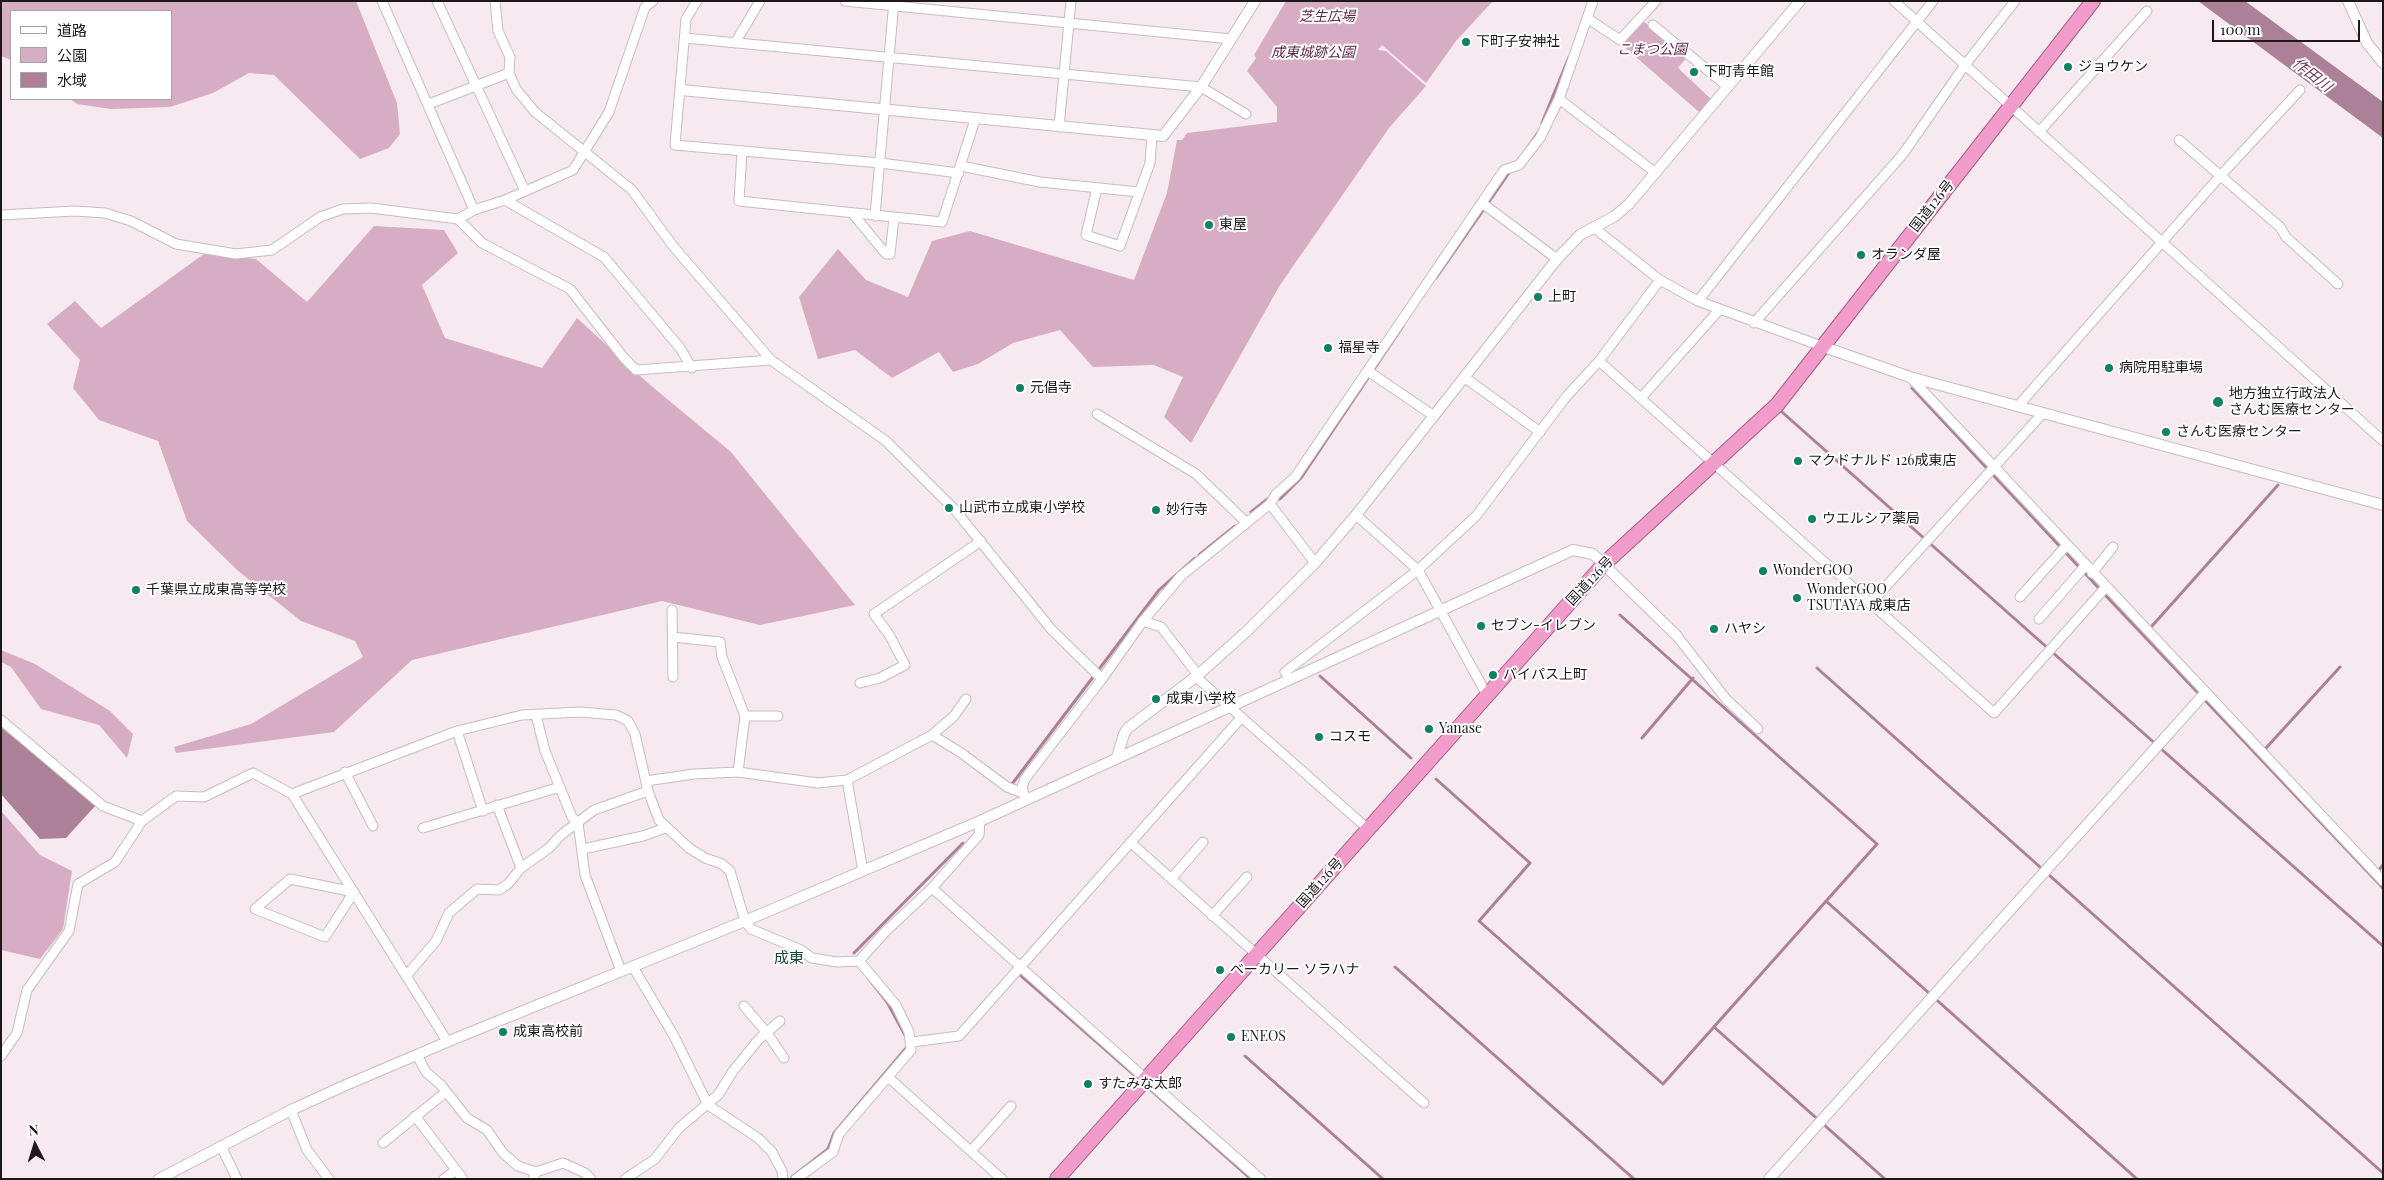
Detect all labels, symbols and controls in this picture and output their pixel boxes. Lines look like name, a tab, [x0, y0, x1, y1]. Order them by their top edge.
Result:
park label: 芝生広場	[1299, 9, 1355, 25]
legend	[10, 10, 172, 100]
scale bar	[2214, 10, 2362, 42]
text: 100 m	[2220, 19, 2261, 39]
text: 道路	[57, 20, 87, 40]
place label: 下町子安神社	[1476, 34, 1560, 50]
marker: 下町子安神社	[1460, 36, 1472, 48]
park label: こまつ公園	[1617, 42, 1687, 58]
text: 公園	[57, 45, 87, 65]
park label: 成東城跡公園	[1271, 45, 1355, 61]
water label: 作田川	[2289, 54, 2335, 96]
place label: ジョウケン	[2078, 59, 2148, 75]
marker: ジョウケン	[2062, 61, 2074, 73]
place label: 下町青年館	[1704, 64, 1774, 80]
marker: 下町青年館	[1688, 66, 1700, 78]
text: 水域	[57, 70, 87, 90]
street label: 国道126号	[1907, 177, 1957, 235]
place label: 東屋	[1219, 217, 1247, 233]
marker: 東屋	[1203, 219, 1215, 231]
place label: オランダ屋	[1871, 247, 1941, 263]
marker: オランダ屋	[1855, 249, 1867, 261]
place label: 上町	[1548, 289, 1576, 305]
marker: 上町	[1532, 291, 1544, 303]
place label: 福星寺	[1338, 340, 1380, 356]
marker: 福星寺	[1322, 342, 1334, 354]
place label: 病院用駐車場	[2119, 360, 2203, 376]
marker: 病院用駐車場	[2103, 362, 2115, 374]
place label: 元倡寺	[1030, 380, 1072, 396]
marker: 元倡寺	[1014, 382, 1026, 394]
place label: 地方独立行政法人 さんむ医療センター	[2229, 386, 2355, 418]
marker: 地方独立行政法人 さんむ医療センター	[2211, 395, 2225, 409]
place label: さんむ医療センター	[2176, 424, 2302, 440]
marker: さんむ医療センター	[2160, 426, 2172, 438]
place label: マクドナルド 126成東店	[1808, 453, 1957, 469]
marker: マクドナルド 126成東店	[1792, 455, 1804, 467]
place label: 山武市立成東小学校	[959, 500, 1085, 516]
marker: 山武市立成東小学校	[943, 502, 955, 514]
place label: 妙行寺	[1166, 502, 1208, 518]
marker: 妙行寺	[1150, 504, 1162, 516]
place label: ウエルシア薬局	[1822, 511, 1920, 527]
marker: ウエルシア薬局	[1806, 513, 1818, 525]
street label: 国道126号	[1563, 553, 1617, 609]
place label: WonderGOO	[1773, 563, 1853, 579]
marker: WonderGOO	[1757, 565, 1769, 577]
place label: 千葉県立成東高等学校	[146, 582, 286, 598]
place label: WonderGOO TSUTAYA 成東店	[1807, 582, 1911, 614]
marker: 千葉県立成東高等学校	[130, 584, 142, 596]
marker: WonderGOO TSUTAYA 成東店	[1791, 592, 1803, 604]
place label: セブン-イレブン	[1491, 618, 1596, 634]
marker: セブン-イレブン	[1475, 620, 1487, 632]
place label: ハヤシ	[1724, 621, 1766, 637]
marker: ハヤシ	[1708, 623, 1720, 635]
place label: バイパス上町	[1503, 667, 1587, 683]
marker: バイパス上町	[1487, 669, 1499, 681]
place label: 成東小学校	[1166, 691, 1236, 707]
marker: 成東小学校	[1150, 693, 1162, 705]
place label: Yanase	[1439, 721, 1482, 737]
marker: Yanase	[1423, 723, 1435, 735]
place label: コスモ	[1329, 729, 1371, 745]
marker: コスモ	[1313, 731, 1325, 743]
street label: 国道126号	[1293, 855, 1347, 911]
district label: 成東	[774, 949, 804, 967]
place label: ベーカリー ソラハナ	[1230, 962, 1359, 978]
marker: ベーカリー ソラハナ	[1214, 964, 1226, 976]
place label: 成東高校前	[513, 1024, 583, 1040]
marker: 成東高校前	[497, 1026, 509, 1038]
place label: ENEOS	[1241, 1029, 1286, 1045]
marker: ENEOS	[1225, 1031, 1237, 1043]
place label: すたみな太郎	[1098, 1076, 1182, 1092]
marker: すたみな太郎	[1082, 1078, 1094, 1090]
north arrow	[10, 1120, 60, 1170]
text: N	[28, 1120, 40, 1139]

